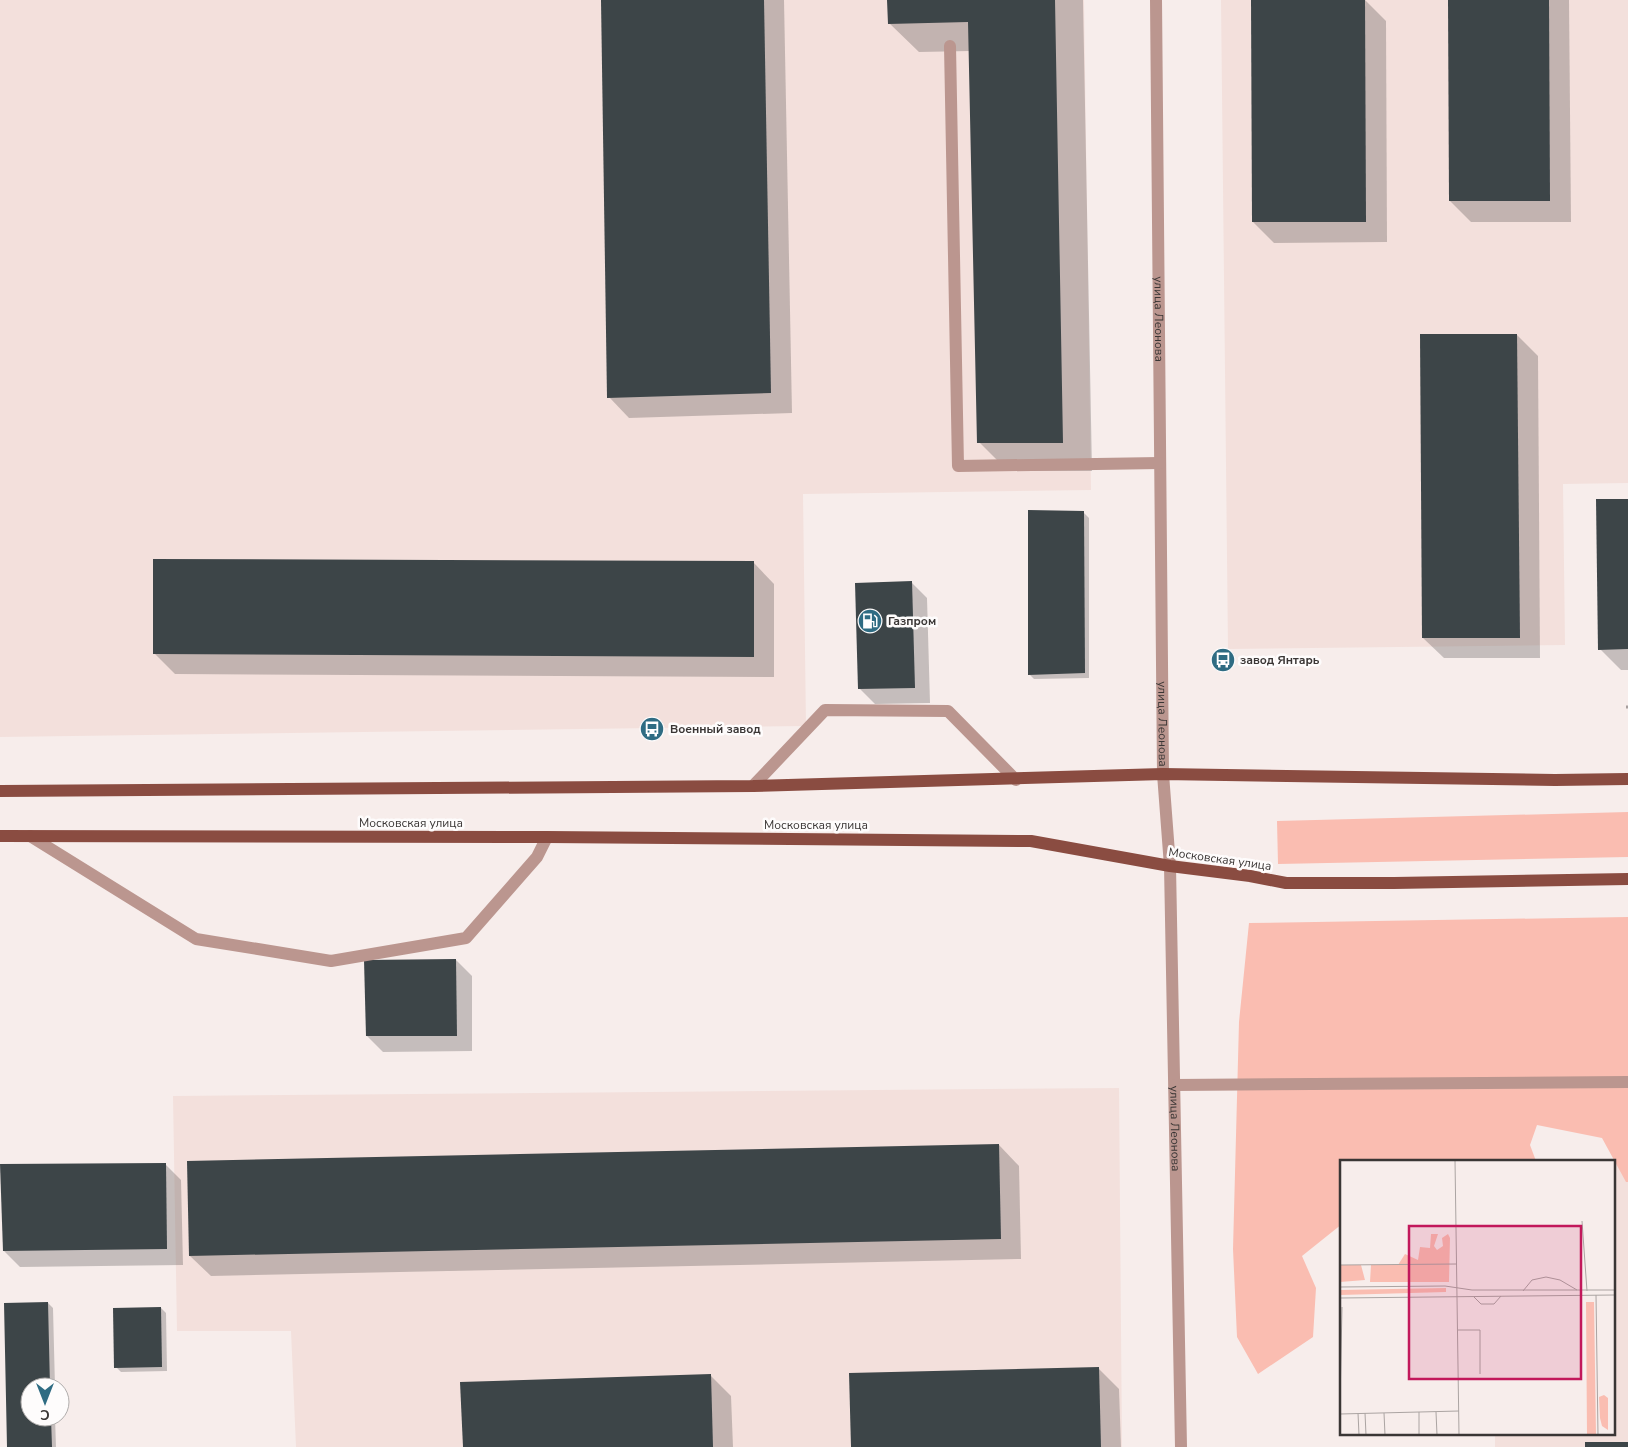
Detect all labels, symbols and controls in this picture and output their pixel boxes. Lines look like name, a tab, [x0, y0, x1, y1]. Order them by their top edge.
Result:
street label: улица Леонова	[1150, 276, 1167, 362]
fuel station icon: Газпром	[857, 608, 883, 634]
place label: Газпром	[888, 613, 936, 629]
bus stop icon: завод Янтарь	[1210, 647, 1236, 673]
place label: завод Янтарь	[1240, 652, 1320, 668]
street label: улица Леонова	[1154, 681, 1171, 767]
bus stop icon: Военный завод	[639, 716, 665, 742]
place label: Военный завод	[670, 721, 761, 737]
street label: Московская улица	[359, 815, 463, 831]
street label: Московская улица	[764, 817, 868, 833]
street label: Московская улица	[1167, 844, 1273, 874]
street label: улица Леонова	[1166, 1086, 1184, 1172]
inset map	[1340, 1160, 1616, 1434]
north arrow	[20, 1377, 70, 1427]
text: С	[40, 1405, 50, 1424]

